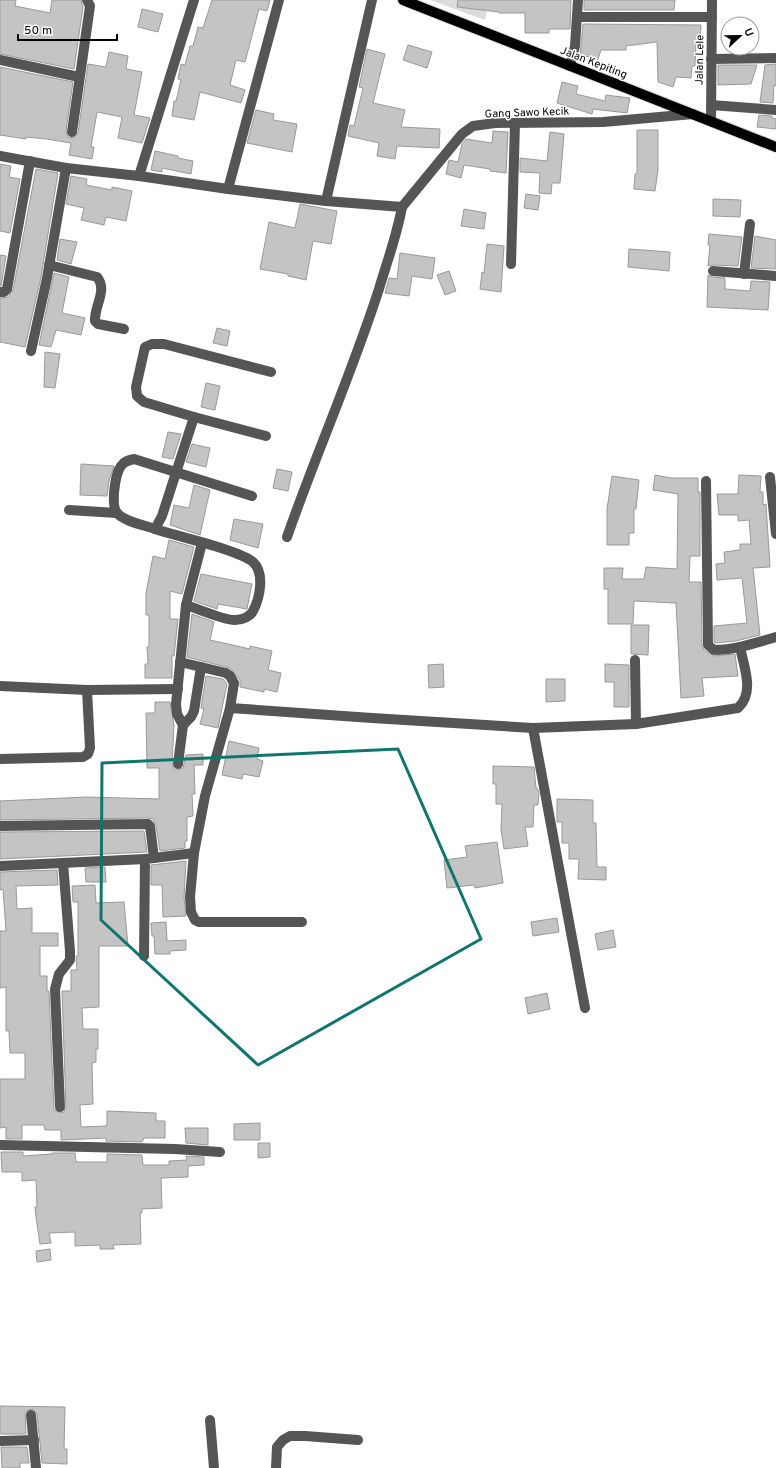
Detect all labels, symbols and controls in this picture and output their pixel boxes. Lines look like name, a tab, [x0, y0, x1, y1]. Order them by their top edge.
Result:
scale bar	[18, 16, 117, 42]
north arrow	[720, 16, 760, 56]
text: 50 m	[24, 23, 52, 39]
text: U	[740, 26, 756, 39]
street label: Jalan Lele	[693, 35, 707, 85]
street label: Jalan Kepiting	[558, 44, 629, 82]
street label: Gang Sawo Kecik	[485, 105, 570, 121]

